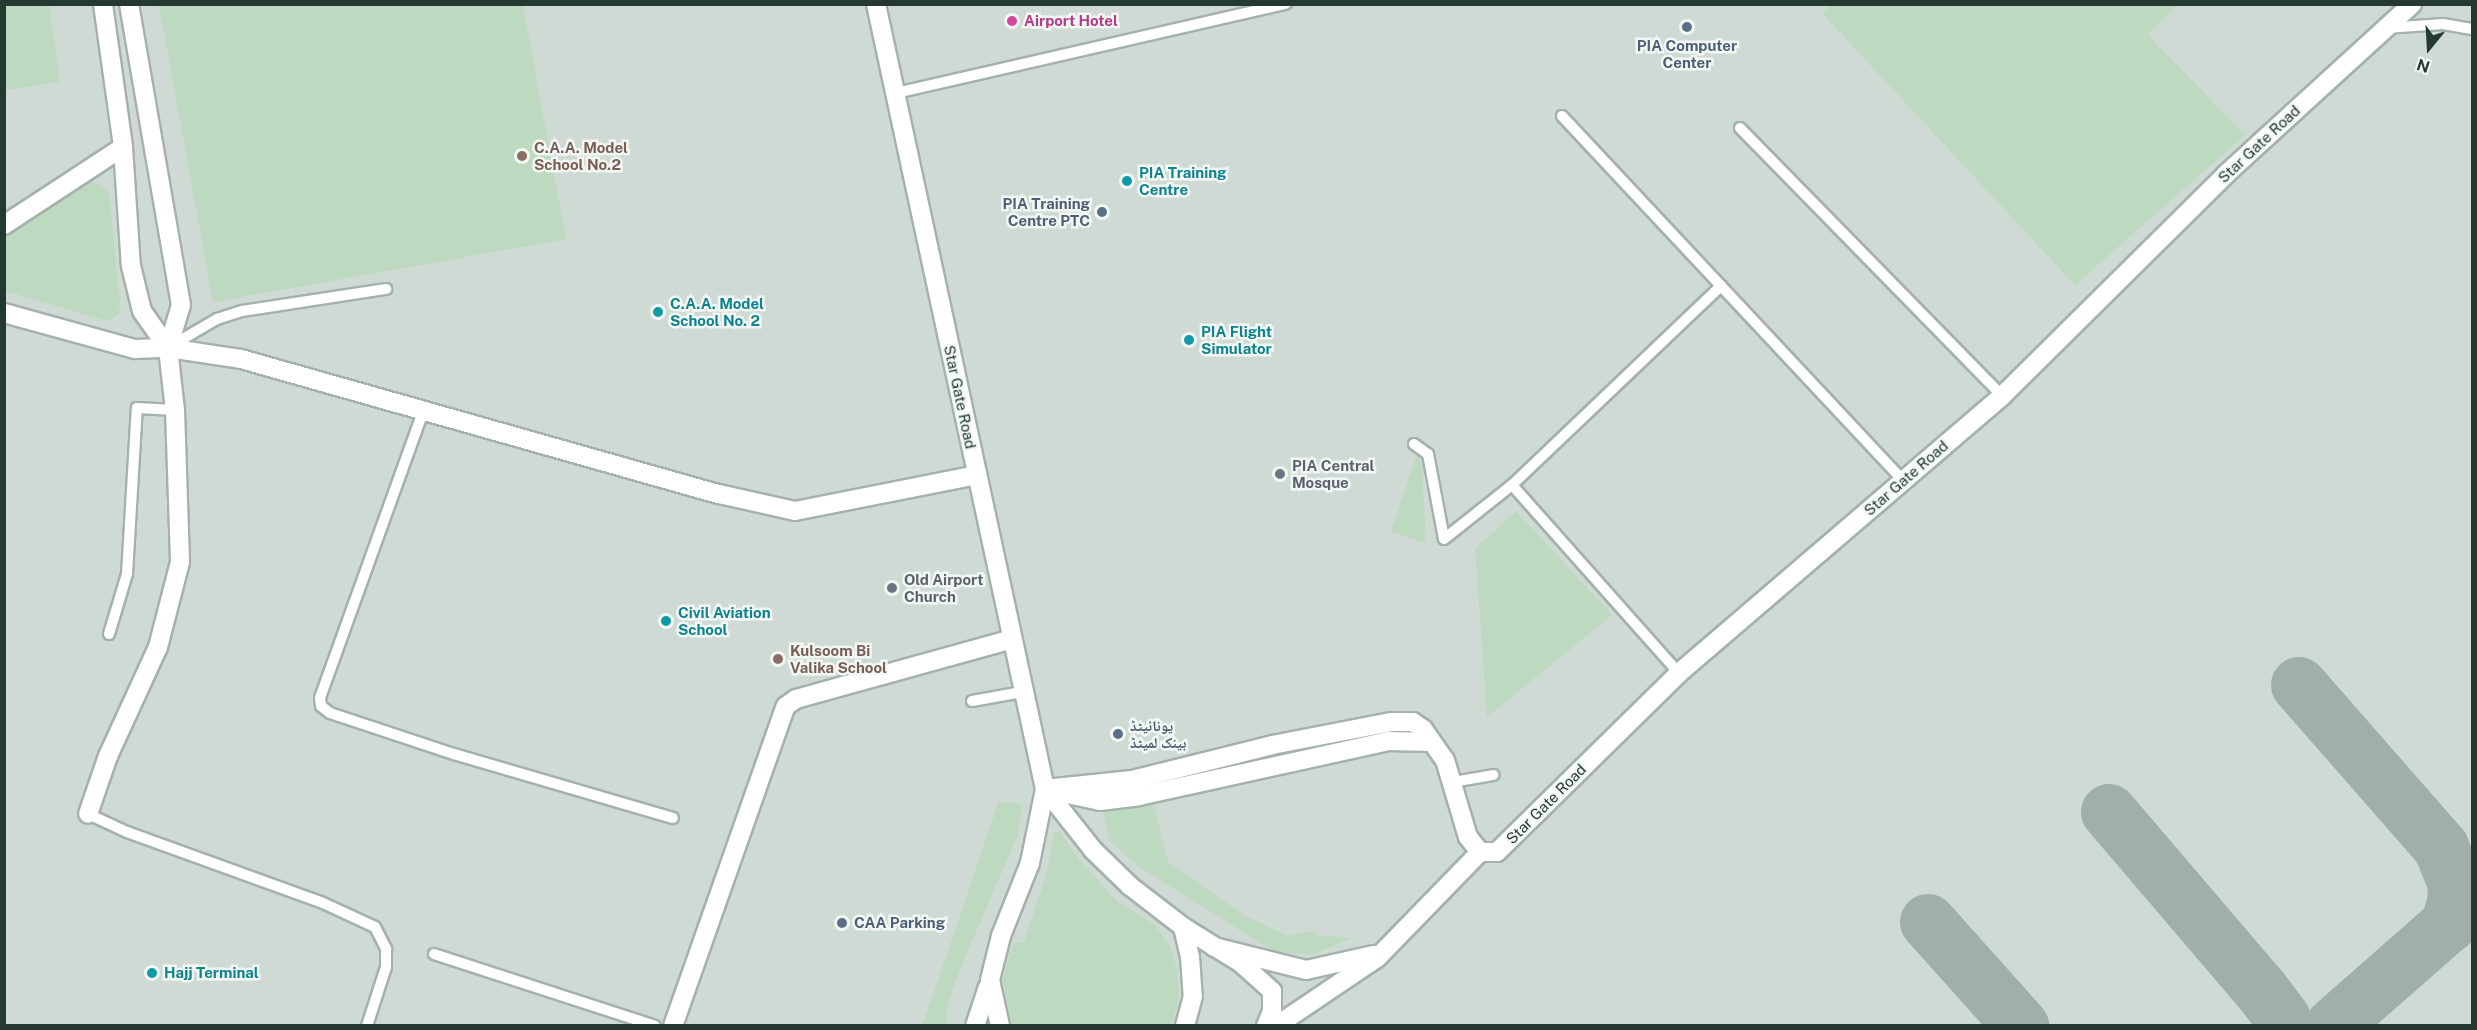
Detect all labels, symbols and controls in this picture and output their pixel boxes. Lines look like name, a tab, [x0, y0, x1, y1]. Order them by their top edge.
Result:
place label: Airport Hotel	[1024, 12, 1118, 30]
marker: Airport Hotel	[1005, 14, 1019, 28]
north arrow	[2399, 18, 2459, 78]
marker: PIA Computer Center	[1680, 20, 1694, 34]
place label: PIA Computer Center	[1637, 36, 1737, 71]
text: N	[2414, 55, 2432, 77]
street label: Star Gate Road	[2214, 101, 2304, 187]
place label: C.A.A. Model School No.2	[534, 138, 628, 173]
marker: C.A.A. Model School No.2	[515, 149, 529, 163]
place label: PIA Training Centre	[1139, 163, 1227, 198]
marker: PIA Training Centre	[1120, 174, 1134, 188]
place label: PIA Training Centre PTC	[1002, 194, 1090, 229]
marker: PIA Training Centre PTC	[1095, 205, 1109, 219]
place label: C.A.A. Model School No. 2	[670, 294, 764, 329]
marker: C.A.A. Model School No. 2	[651, 305, 665, 319]
place label: PIA Flight Simulator	[1201, 322, 1272, 357]
marker: PIA Flight Simulator	[1182, 333, 1196, 347]
street label: Star Gate Road	[940, 343, 980, 451]
street label: Star Gate Road	[1860, 437, 1952, 519]
place label: PIA Central Mosque	[1292, 456, 1374, 491]
marker: PIA Central Mosque	[1273, 467, 1287, 481]
place label: Old Airport Church	[904, 570, 983, 605]
marker: Old Airport Church	[885, 581, 899, 595]
place label: Civil Aviation School	[678, 603, 771, 638]
marker: Civil Aviation School	[659, 614, 673, 628]
place label: Kulsoom Bi Valika School	[790, 641, 887, 676]
marker: Kulsoom Bi Valika School	[771, 652, 785, 666]
place label: یونائیٹڈ بینک لمیٹڈ	[1130, 716, 1186, 751]
marker: یونائیٹڈ بینک لمیٹڈ	[1111, 727, 1125, 741]
street label: Star Gate Road	[1502, 760, 1590, 848]
place label: CAA Parking	[854, 914, 945, 932]
marker: CAA Parking	[835, 916, 849, 930]
place label: Hajj Terminal	[164, 964, 259, 982]
marker: Hajj Terminal	[145, 966, 159, 980]

